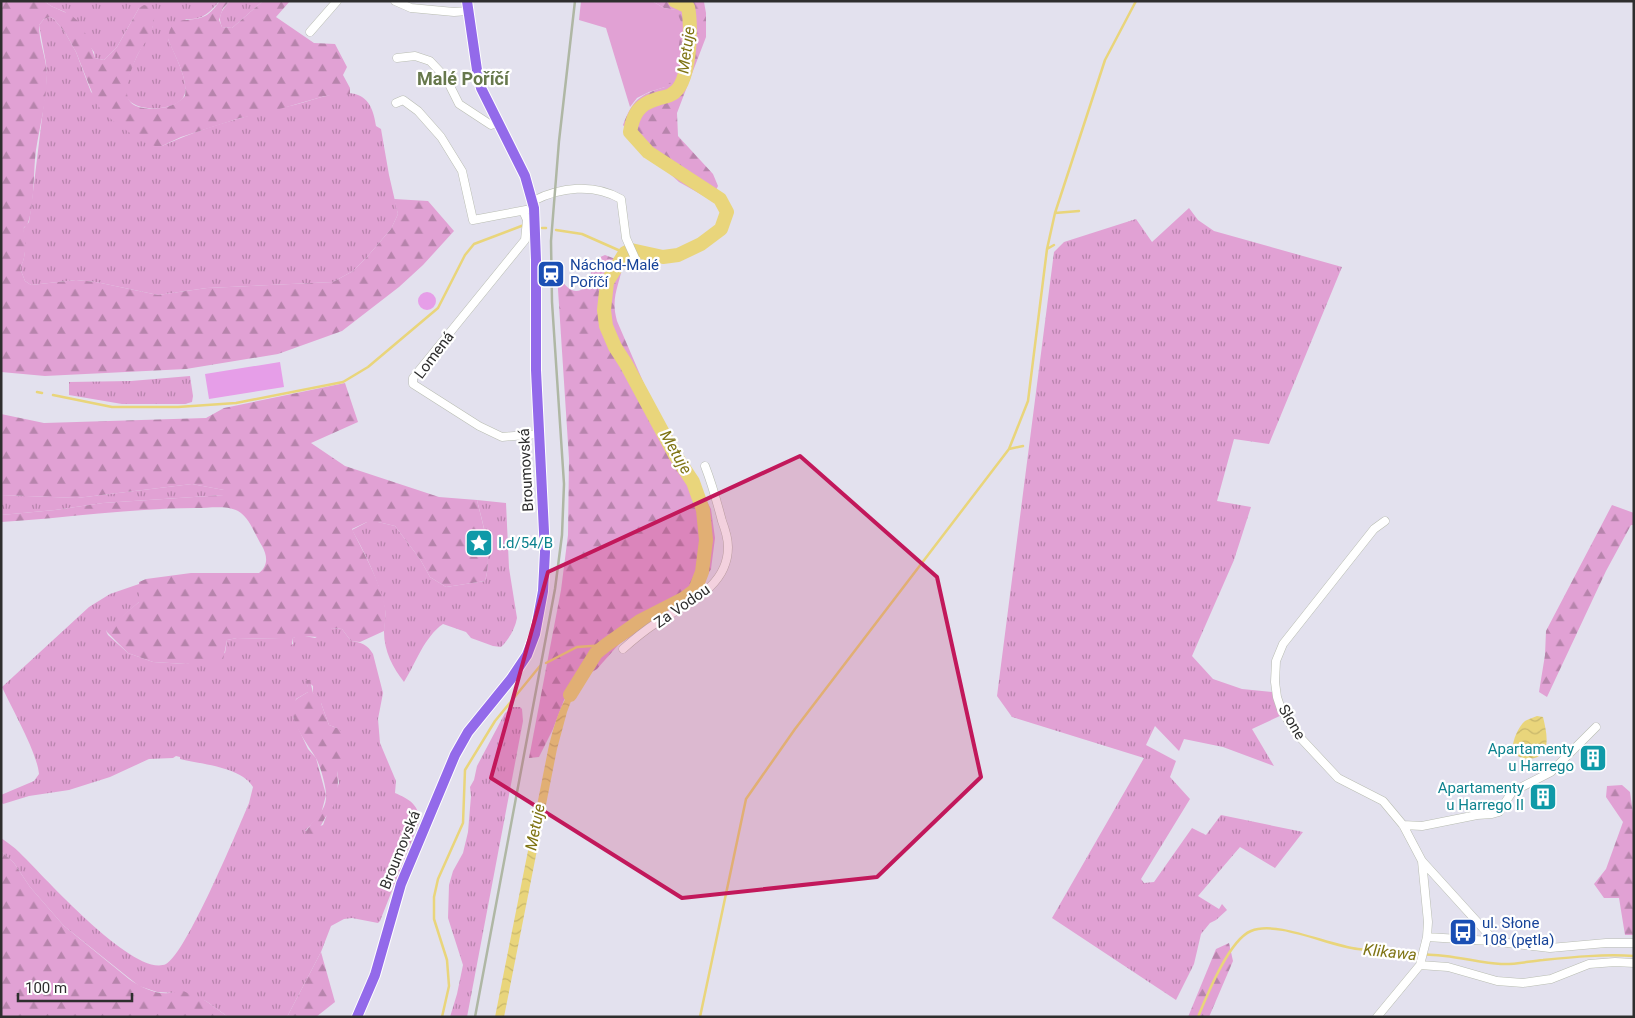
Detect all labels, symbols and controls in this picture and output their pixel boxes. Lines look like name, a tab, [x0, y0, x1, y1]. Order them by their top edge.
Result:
water label: Metuje	[673, 25, 699, 75]
district label: Malé Poříčí	[417, 68, 510, 89]
place label: Náchod-Malé Poříčí	[570, 256, 659, 291]
station icon: Náchod-Malé Poříčí	[536, 259, 566, 289]
street label: Lomená	[411, 328, 457, 382]
water label: Metuje	[656, 427, 696, 477]
street label: Broumovská	[515, 428, 537, 512]
place icon: I.d/54/B	[464, 528, 494, 558]
place label: I.d/54/B	[498, 534, 553, 552]
street label: Za Vodou	[651, 580, 713, 632]
street label: Słone	[1275, 701, 1309, 743]
place label: Apartamenty u Harrego	[1488, 740, 1574, 775]
building icon: Apartamenty u Harrego	[1578, 743, 1608, 773]
place label: Apartamenty u Harrego II	[1438, 779, 1524, 814]
building icon: Apartamenty u Harrego II	[1528, 782, 1558, 812]
water label: Metuje	[521, 802, 549, 852]
street label: Broumovská	[376, 808, 424, 892]
place label: ul. Słone 108 (pętla)	[1482, 914, 1554, 949]
bus stop icon: ul. Słone 108 (pętla)	[1448, 917, 1478, 947]
water label: Klikawa	[1362, 940, 1418, 964]
scale bar	[18, 970, 131, 1002]
text: 100 m	[25, 979, 67, 997]

